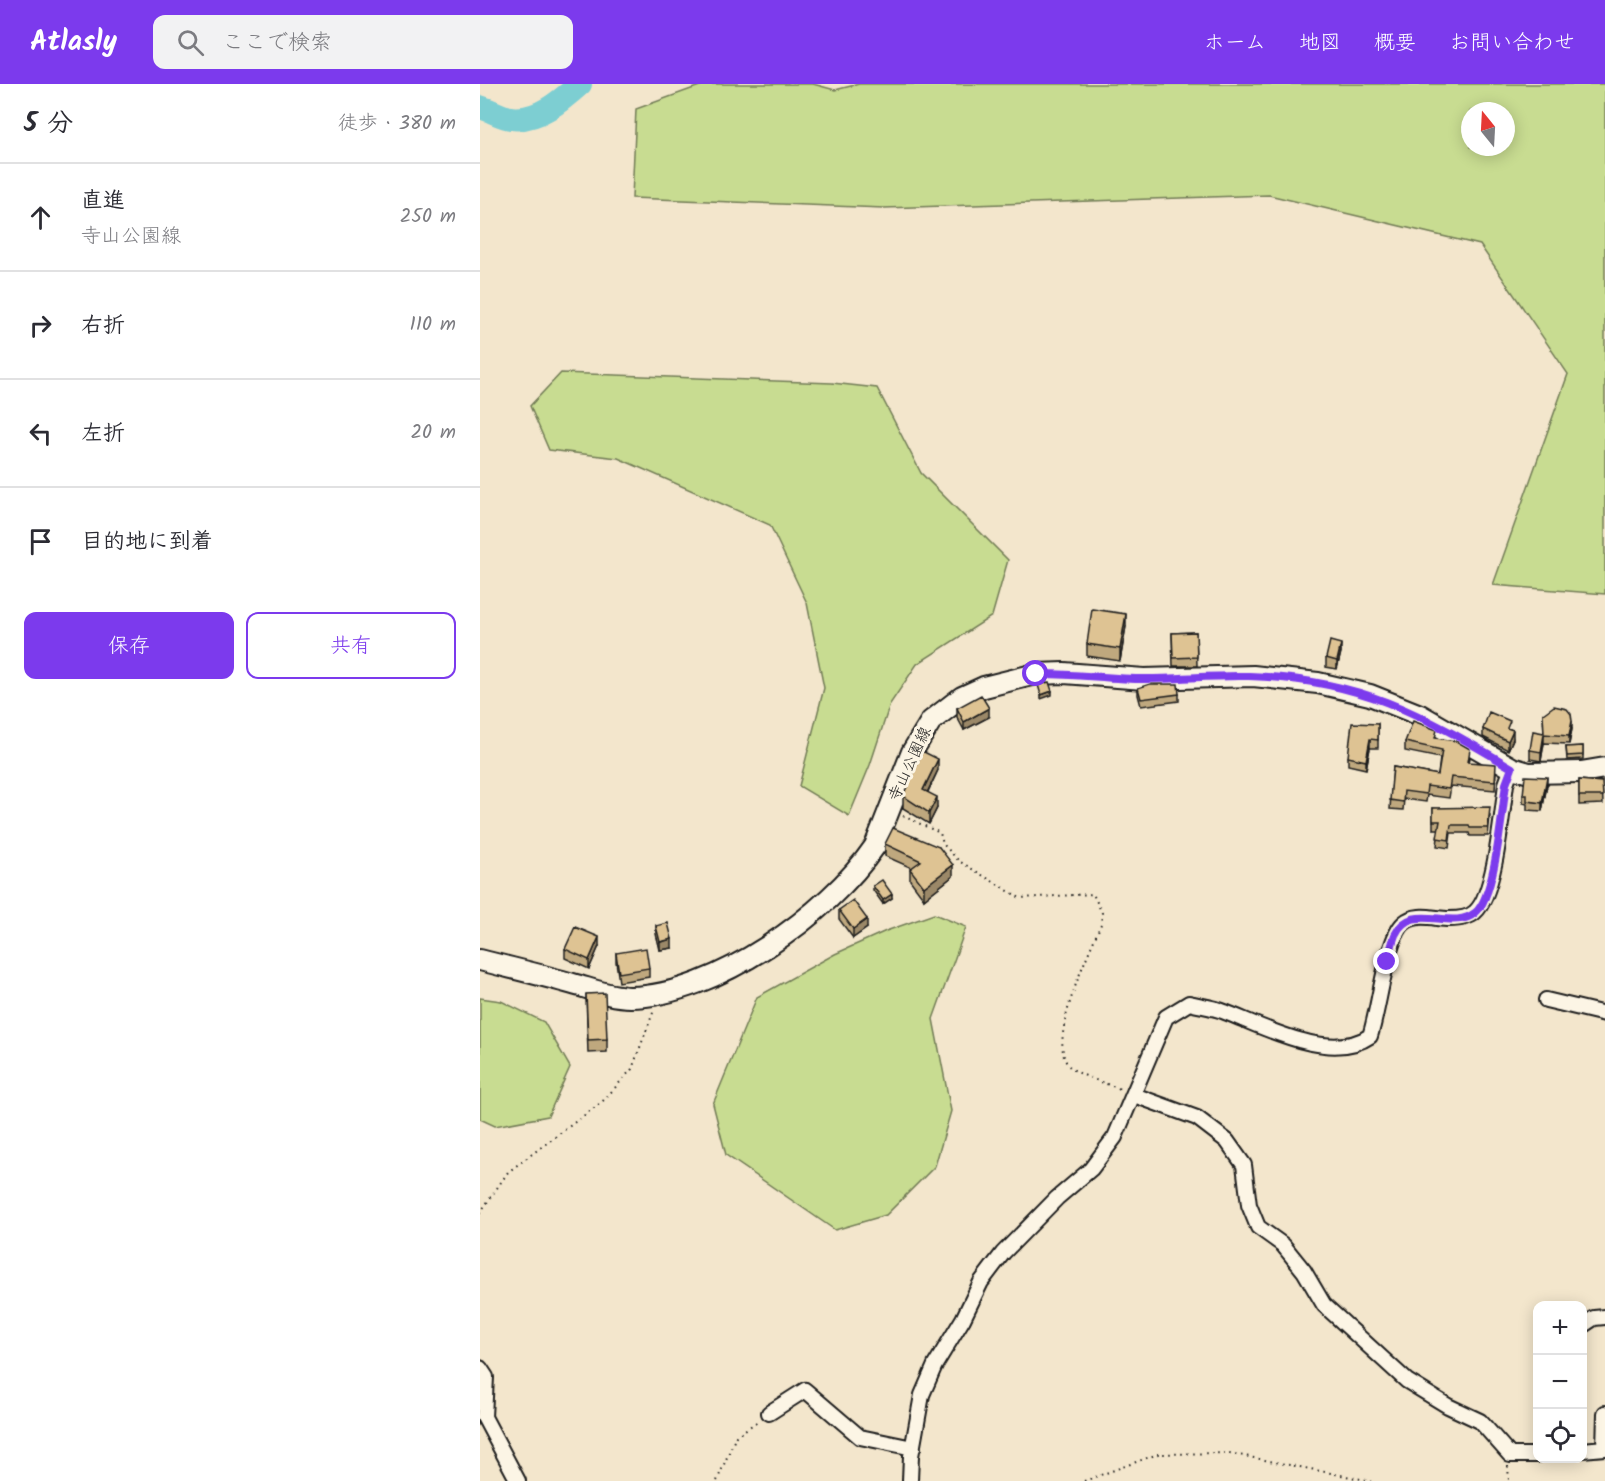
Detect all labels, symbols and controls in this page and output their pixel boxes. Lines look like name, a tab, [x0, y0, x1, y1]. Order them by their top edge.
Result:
search box	[153, 15, 573, 69]
text: Atlasly	[30, 20, 117, 65]
icon: search	[174, 26, 207, 59]
text: ここで検索	[222, 26, 332, 61]
text: ホーム	[1204, 27, 1266, 60]
text: 地図	[1299, 27, 1341, 60]
text: 概要	[1374, 27, 1416, 60]
text: お問い合わせ	[1449, 27, 1575, 60]
north arrow	[1461, 102, 1515, 156]
text: 5 分	[24, 103, 73, 145]
text: 徒歩 · 380 m	[338, 108, 456, 140]
text: 直進	[81, 184, 125, 219]
icon: ahead	[24, 201, 57, 234]
text: 250 m	[400, 201, 456, 233]
text: 寺山公園線	[81, 221, 181, 253]
icon: right	[24, 309, 57, 342]
text: 右折	[81, 309, 125, 344]
text: 110 m	[410, 309, 456, 341]
icon: left	[24, 417, 57, 450]
text: 左折	[81, 417, 125, 452]
text: 20 m	[410, 417, 456, 449]
icon: arrive	[24, 525, 57, 558]
text: 目的地に到着	[81, 525, 213, 560]
button: 保存	[24, 612, 234, 679]
button: 共有	[246, 612, 456, 679]
route start	[1022, 660, 1048, 686]
street label: 寺山公園線	[882, 722, 938, 806]
route end	[1373, 948, 1399, 974]
map controls	[1533, 1301, 1587, 1463]
button: +	[1533, 1301, 1587, 1355]
button: −	[1533, 1355, 1587, 1409]
button: locate	[1533, 1409, 1587, 1463]

